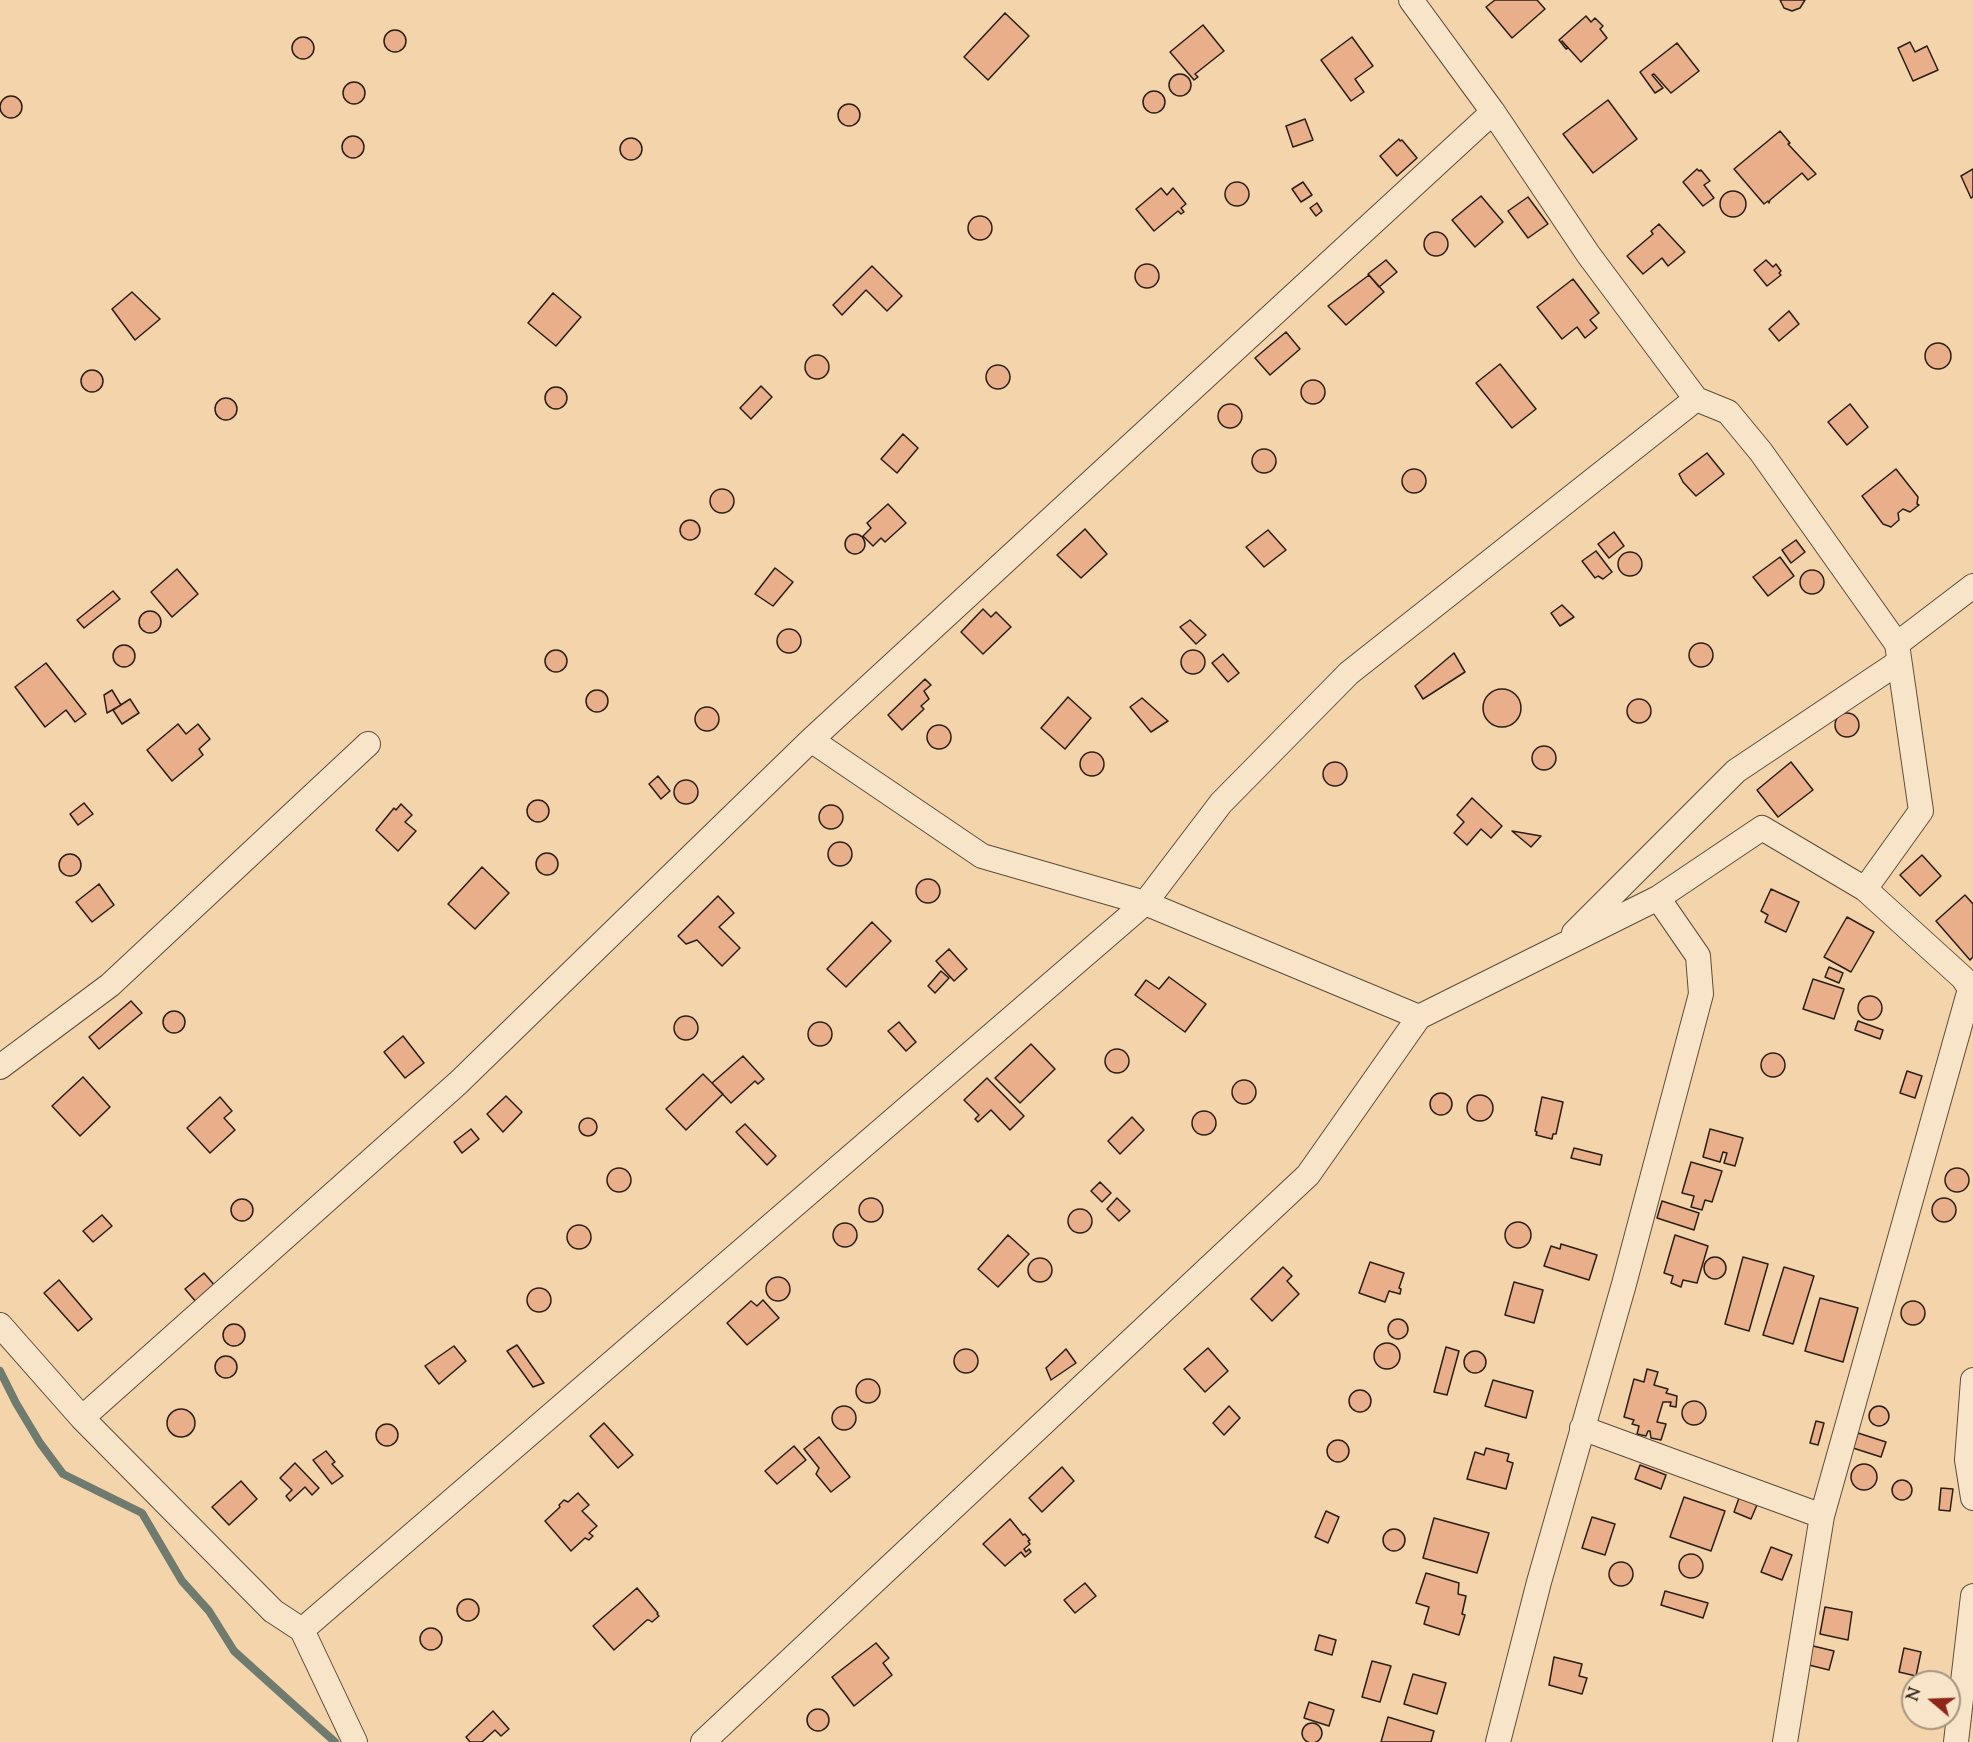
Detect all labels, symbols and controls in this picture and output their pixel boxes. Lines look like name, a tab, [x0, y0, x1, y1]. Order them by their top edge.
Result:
north arrow	[1901, 1670, 1961, 1730]
text: N	[1902, 1685, 1928, 1704]

